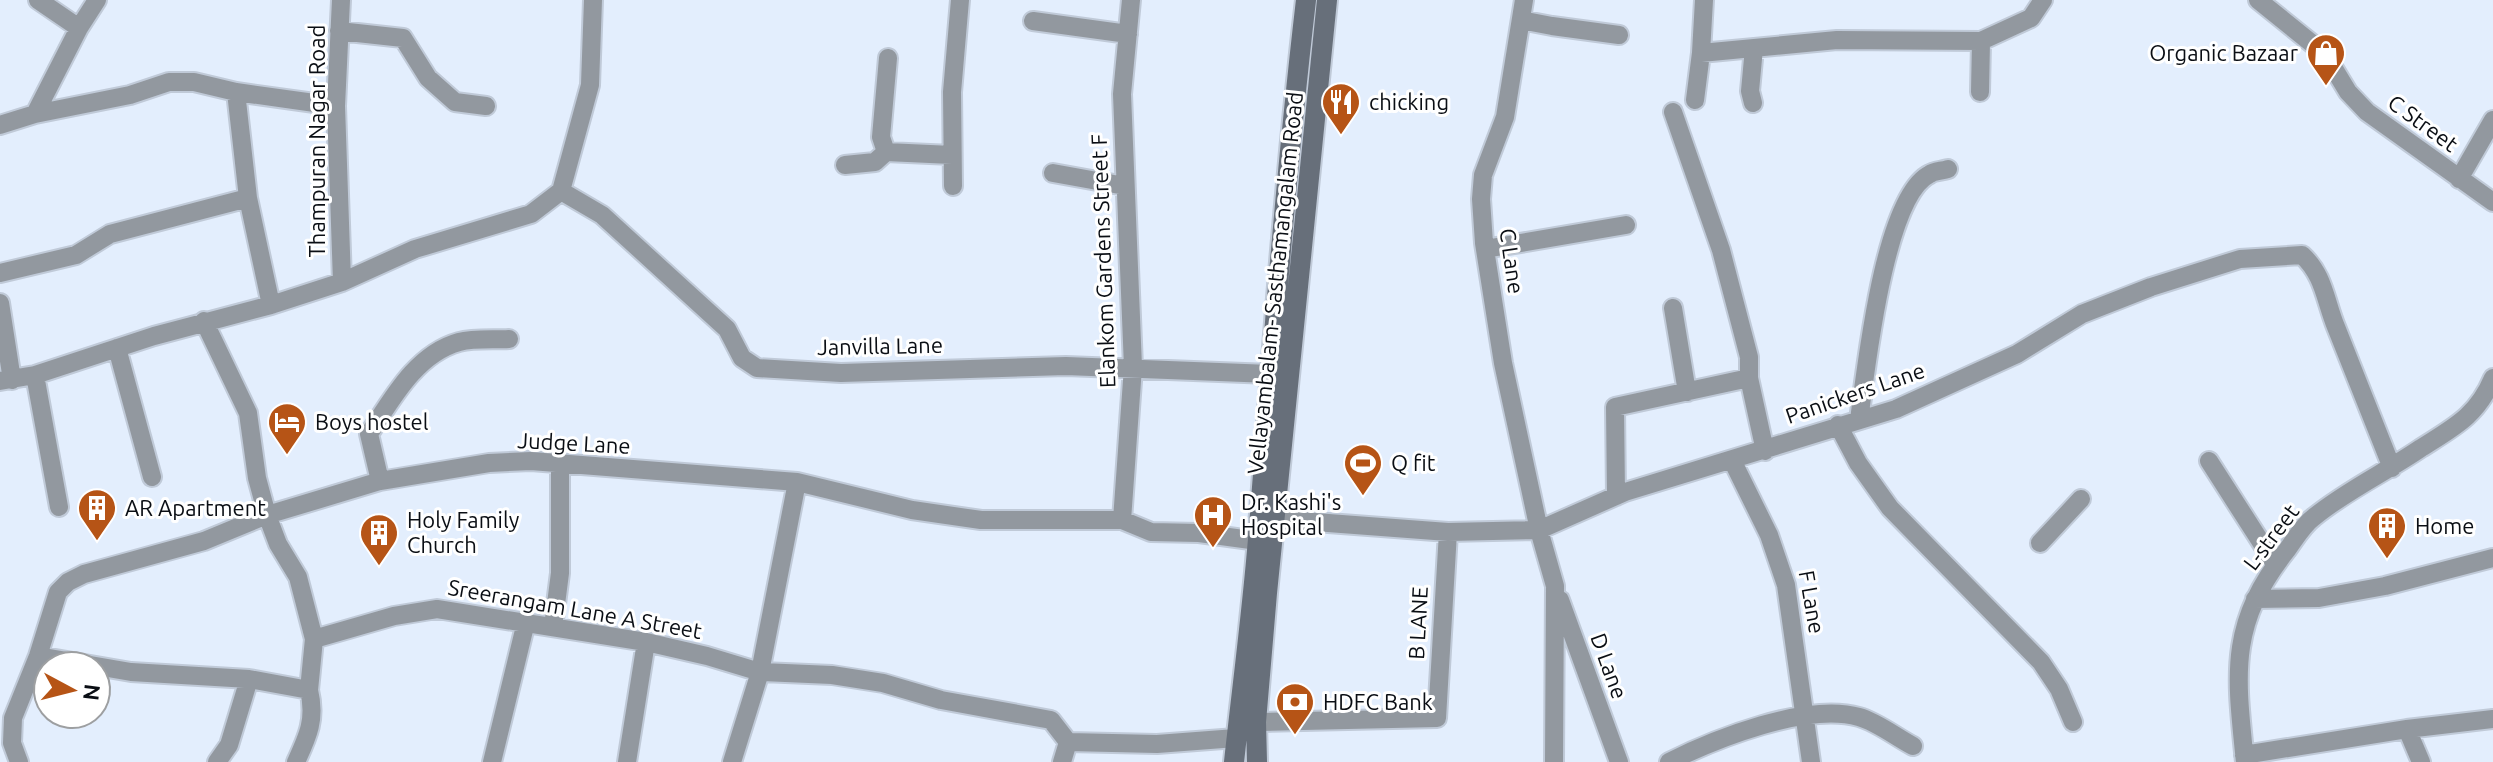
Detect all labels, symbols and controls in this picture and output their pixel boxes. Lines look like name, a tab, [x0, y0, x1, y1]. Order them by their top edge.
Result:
street label: Thampuran Nagar Road	[304, 25, 329, 257]
shop icon: Organic Bazaar	[2305, 32, 2347, 87]
place label: Organic Bazaar	[2149, 40, 2299, 65]
restaurant icon: chicking	[1320, 81, 1362, 136]
place label: chicking	[1369, 89, 1449, 114]
street label: C Street	[2384, 89, 2463, 156]
street label: Vellayambalam- Sasthamangalam Road	[1242, 91, 1307, 475]
street label: Elankom Gardens Street F	[1086, 134, 1119, 388]
street label: C Lane	[1496, 227, 1529, 295]
street label: Janvilla Lane	[817, 332, 943, 359]
street label: Panickers Lane	[1782, 357, 1928, 428]
hotel icon: Boys hostel	[266, 401, 308, 456]
place label: Boys hostel	[315, 409, 429, 434]
street label: Judge Lane	[517, 427, 631, 458]
sports icon: Q fit	[1342, 442, 1384, 497]
place label: Q fit	[1391, 450, 1436, 475]
building icon: AR Apartment	[76, 487, 118, 542]
place label: Dr. Kashi's Hospital	[1241, 489, 1341, 539]
hospital icon: Dr. Kashi's Hospital	[1192, 494, 1234, 549]
place label: AR Apartment	[125, 495, 266, 520]
street label: L-street	[2238, 499, 2304, 575]
building icon: Home	[2366, 505, 2408, 560]
place label: Holy Family Church	[407, 507, 520, 557]
building icon: Holy Family Church	[358, 512, 400, 567]
place label: Home	[2415, 513, 2474, 538]
street label: F Lane	[1795, 568, 1830, 636]
street label: Sreerangam Lane A Street	[446, 574, 704, 643]
street label: B LANE	[1403, 586, 1432, 660]
street label: D Lane	[1586, 630, 1633, 702]
north arrow	[32, 650, 112, 730]
bank icon: HDFC Bank	[1274, 681, 1316, 736]
text: N	[79, 683, 106, 702]
place label: HDFC Bank	[1323, 689, 1433, 714]

